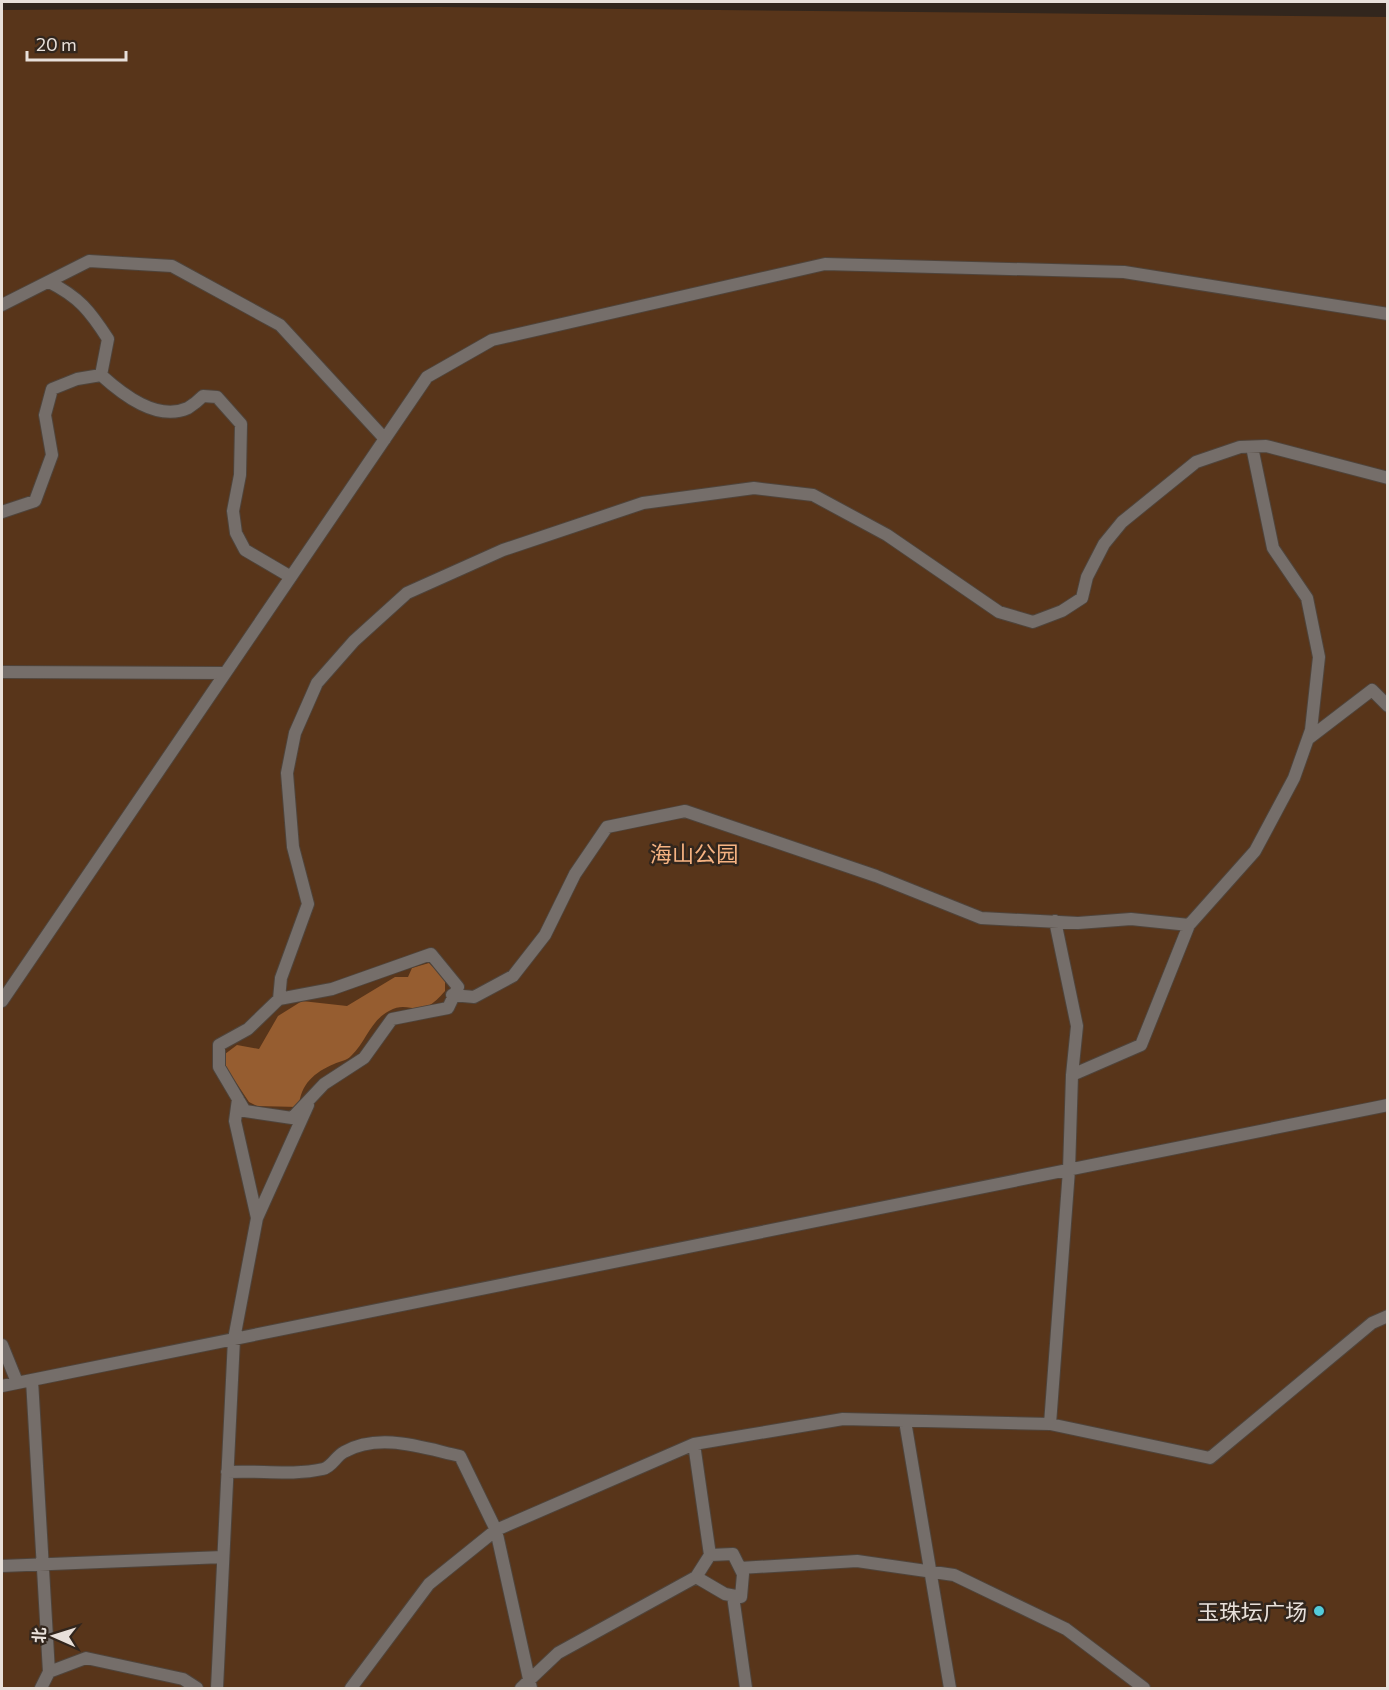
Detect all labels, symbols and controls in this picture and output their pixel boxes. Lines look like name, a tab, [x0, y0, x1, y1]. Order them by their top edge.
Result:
scale bar	[27, 24, 126, 62]
text: 20 m	[36, 33, 77, 55]
park label: 海山公园	[650, 840, 738, 867]
place label: 玉珠坛广场	[1197, 1598, 1307, 1625]
marker: 玉珠坛广场	[1312, 1604, 1326, 1618]
north arrow	[24, 1606, 84, 1666]
text: 北	[29, 1627, 48, 1644]

